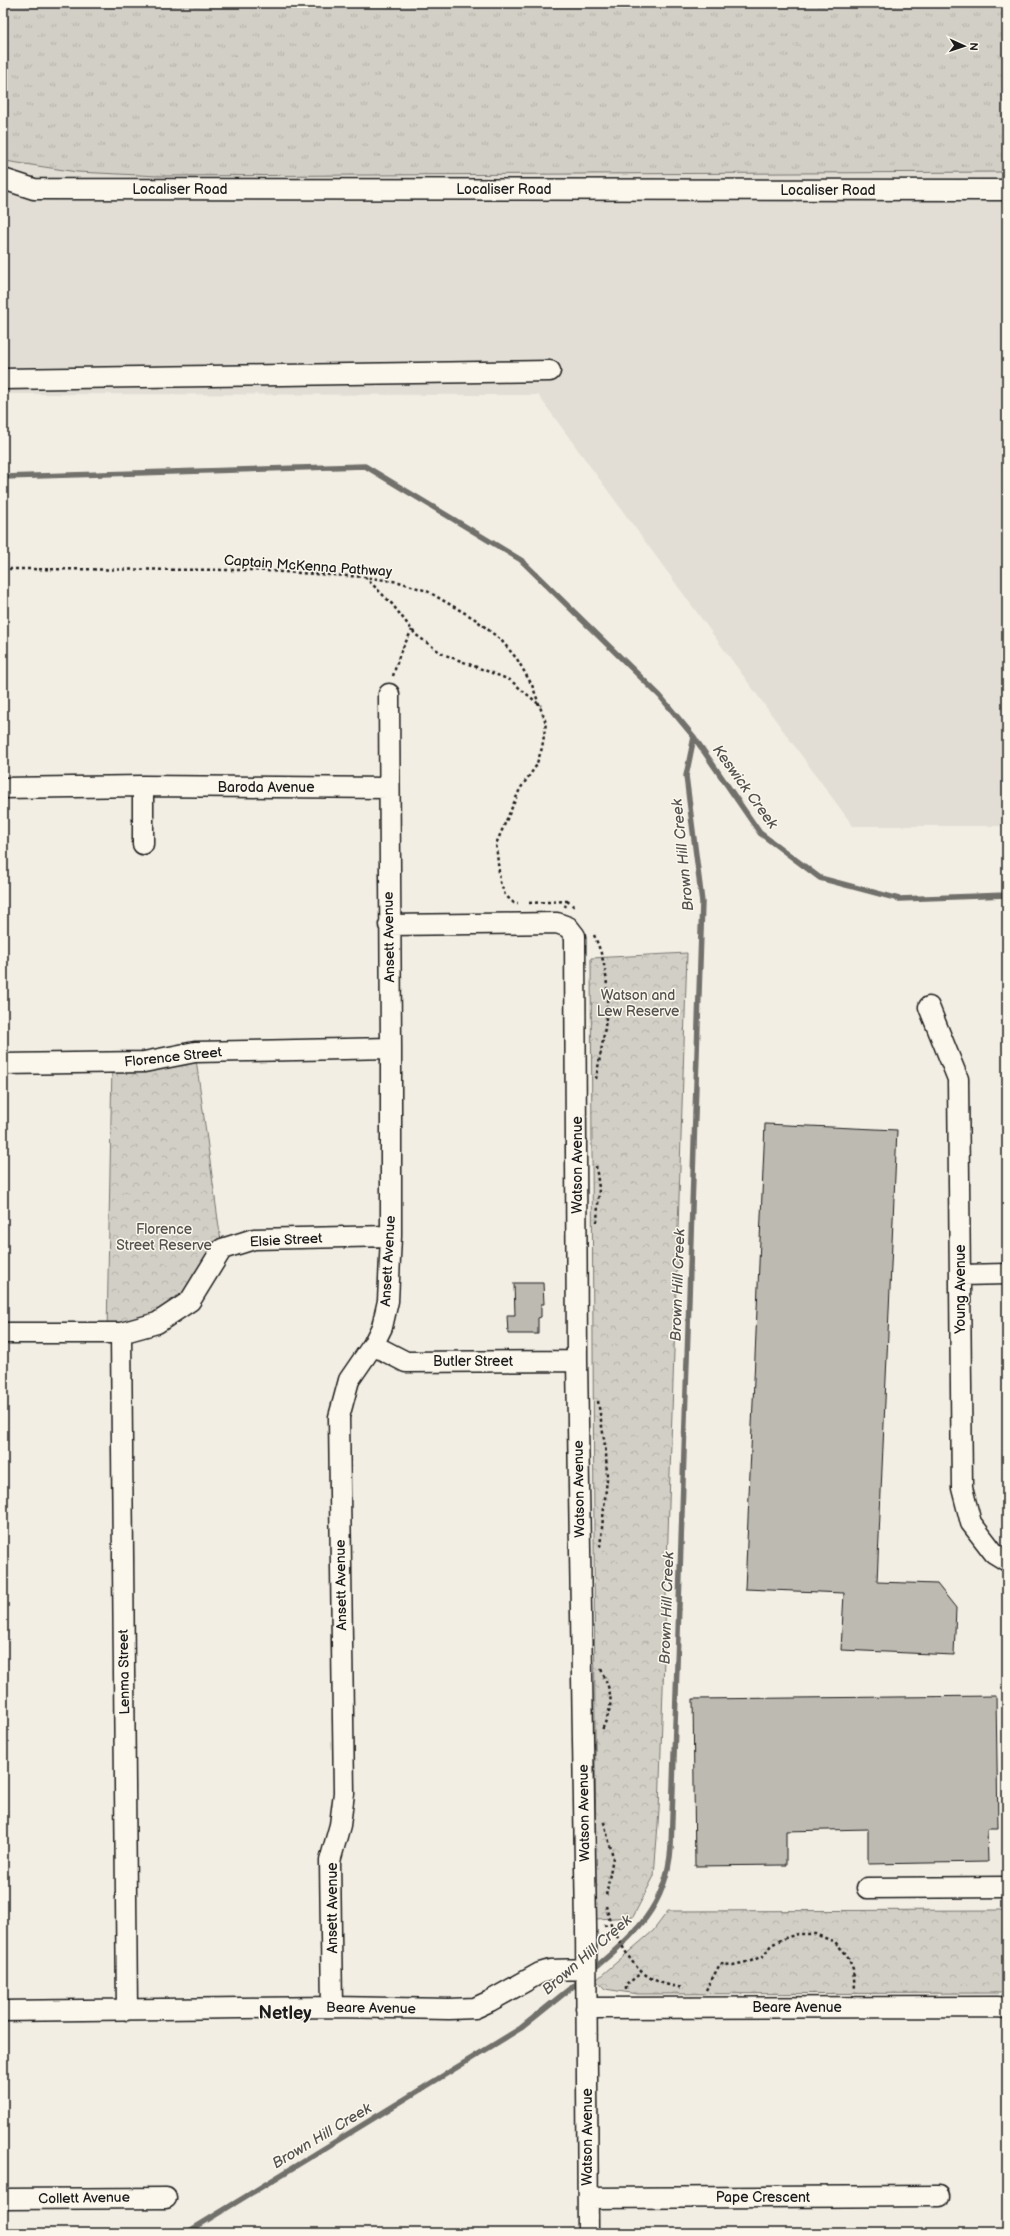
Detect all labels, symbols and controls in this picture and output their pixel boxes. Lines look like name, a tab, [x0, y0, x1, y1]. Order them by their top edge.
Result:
north arrow	[944, 26, 984, 66]
text: N	[967, 42, 980, 51]
street label: Localiser Road	[132, 181, 228, 198]
street label: Localiser Road	[456, 181, 552, 198]
street label: Localiser Road	[780, 182, 876, 199]
street label: Captain McKenna Pathway	[223, 552, 393, 580]
water label: Keswick Creek	[708, 741, 782, 833]
street label: Baroda Avenue	[218, 779, 314, 796]
water label: Brown Hill Creek	[668, 797, 698, 912]
street label: Ansett Avenue	[380, 891, 398, 983]
park label: Watson and Lew Reserve	[597, 987, 679, 1020]
street label: Florence Street	[123, 1043, 223, 1071]
street label: Watson Avenue	[569, 1116, 586, 1214]
street label: Ansett Avenue	[377, 1215, 399, 1307]
park label: Florence Street Reserve	[116, 1221, 212, 1254]
water label: Brown Hill Creek	[667, 1228, 689, 1342]
street label: Elsie Street	[249, 1230, 323, 1250]
street label: Young Avenue	[952, 1244, 969, 1335]
street label: Butler Street	[433, 1353, 514, 1370]
street label: Watson Avenue	[570, 1440, 588, 1538]
street label: Ansett Avenue	[332, 1539, 350, 1631]
water label: Brown Hill Creek	[656, 1551, 678, 1665]
street label: Lenma Street	[115, 1629, 133, 1715]
street label: Watson Avenue	[575, 1764, 593, 1862]
street label: Ansett Avenue	[324, 1862, 341, 1954]
water label: Brown Hill Creek	[538, 1910, 636, 1999]
street label: Beare Avenue	[326, 1999, 416, 2017]
street label: Beare Avenue	[752, 1999, 842, 2016]
district label: Netley	[259, 2003, 312, 2024]
street label: Watson Avenue	[579, 2088, 596, 2186]
water label: Brown Hill Creek	[269, 2099, 376, 2173]
street label: Collett Avenue	[38, 2189, 130, 2207]
street label: Pape Crescent	[716, 2189, 811, 2206]

